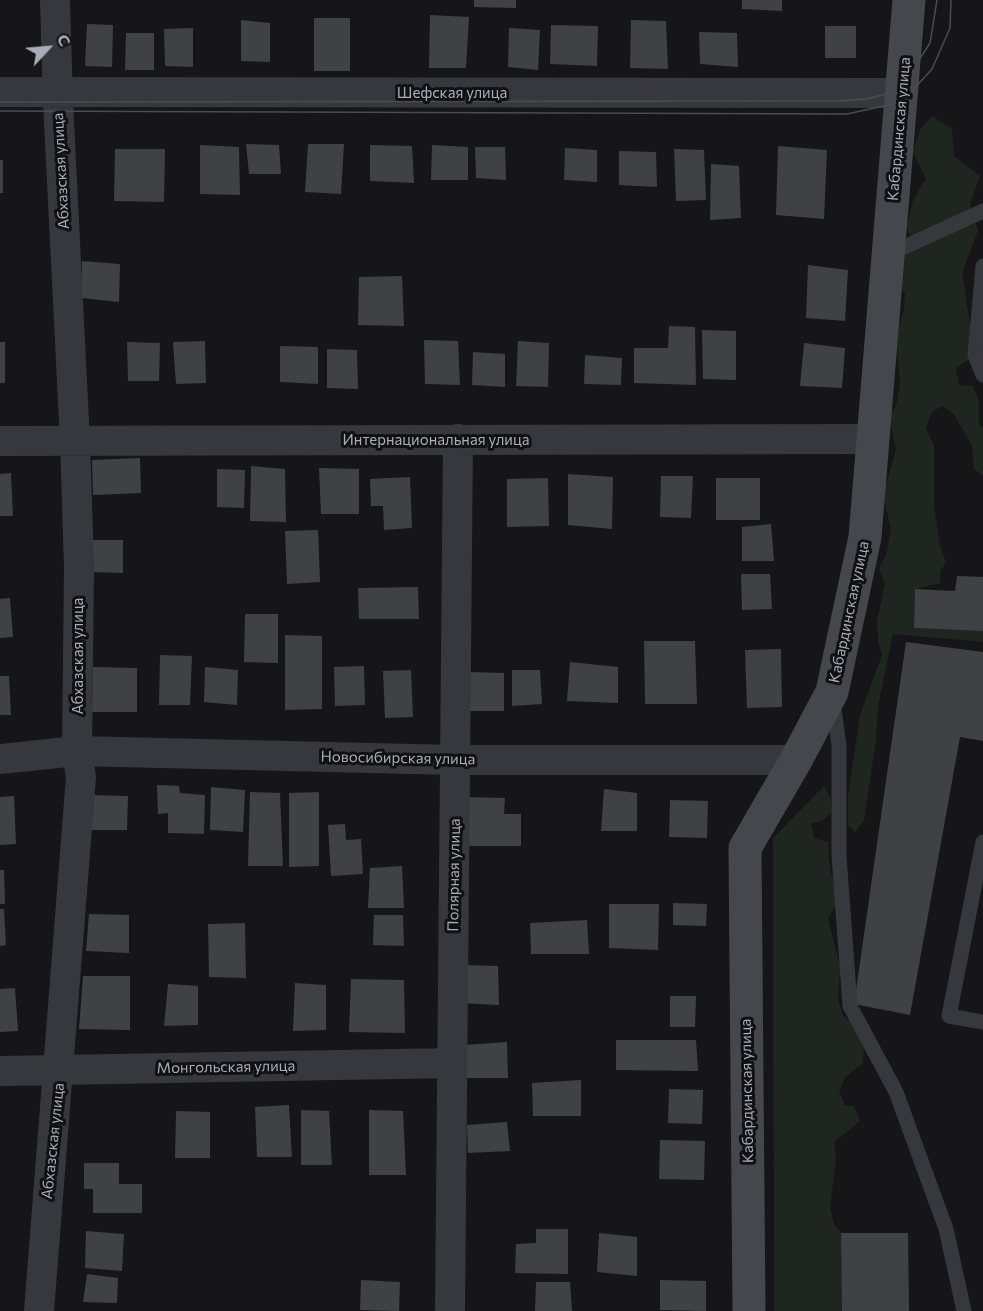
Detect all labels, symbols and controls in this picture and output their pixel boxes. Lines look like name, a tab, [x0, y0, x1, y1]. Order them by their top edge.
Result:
north arrow	[18, 18, 78, 78]
text: С	[54, 31, 76, 49]
street label: Кабардинская улица	[884, 56, 914, 202]
street label: Шефская улица	[397, 84, 507, 102]
street label: Абхазская улица	[49, 112, 73, 230]
street label: Интернациональная улица	[343, 431, 529, 449]
street label: Кабардинская улица	[825, 539, 873, 685]
street label: Абхазская улица	[69, 598, 87, 714]
street label: Новосибирская улица	[321, 748, 475, 768]
street label: Полярная улица	[444, 818, 464, 932]
street label: Кабардинская улица	[737, 1019, 757, 1163]
street label: Монгольская улица	[157, 1057, 295, 1077]
street label: Абхазская улица	[38, 1082, 68, 1200]

